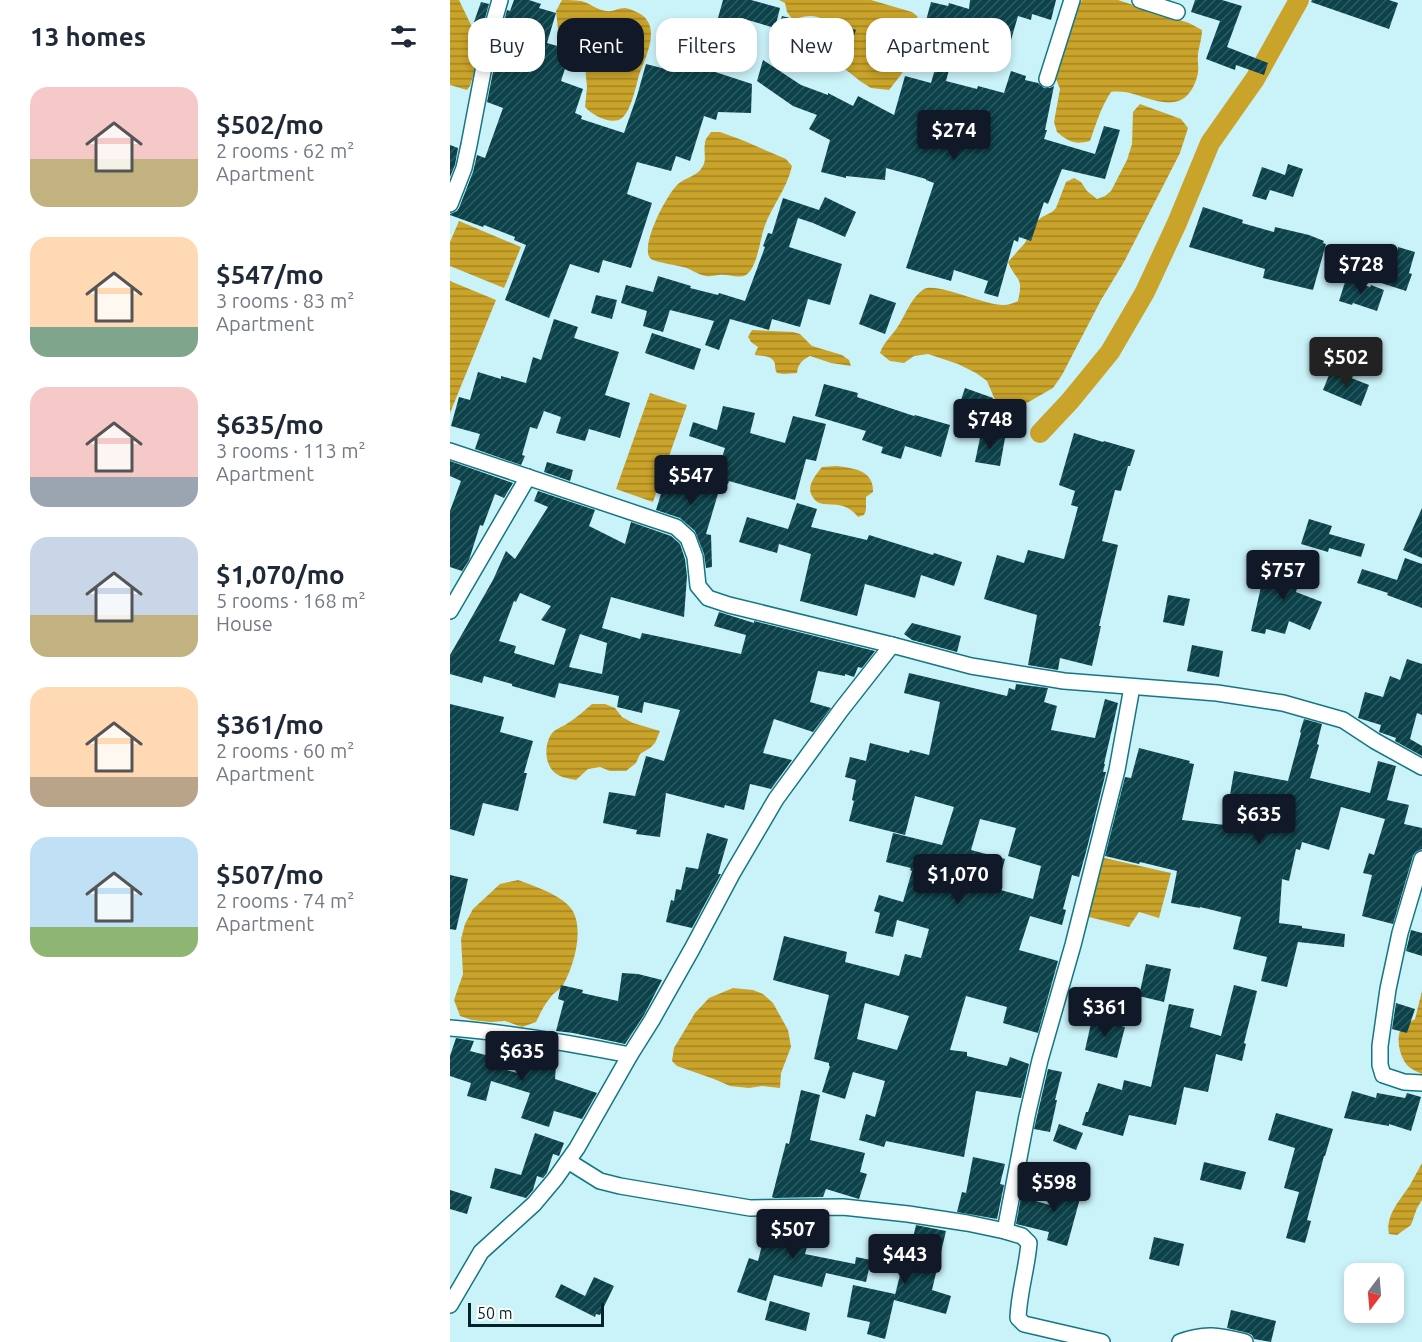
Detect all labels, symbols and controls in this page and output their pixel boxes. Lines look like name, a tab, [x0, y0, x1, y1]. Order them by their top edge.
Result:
chip: Buy	[468, 18, 545, 72]
chip: Rent	[557, 18, 644, 72]
chip: Filters	[656, 18, 757, 72]
chip: New	[769, 18, 854, 72]
chip: Apartment	[866, 18, 1011, 72]
icon: filters	[387, 20, 420, 53]
text: 13 homes	[30, 22, 146, 51]
text: $502/mo	[216, 110, 324, 139]
pin: $274	[918, 110, 990, 161]
icon: home	[78, 111, 150, 183]
text: $274	[931, 118, 977, 141]
text: 2 rooms · 62 m²	[216, 139, 354, 162]
text: Apartment	[216, 162, 314, 185]
pin: $728	[1325, 244, 1397, 295]
text: $728	[1338, 252, 1384, 275]
text: $547/mo	[216, 260, 324, 289]
icon: home	[78, 261, 150, 333]
text: 3 rooms · 83 m²	[216, 289, 354, 312]
text: Apartment	[216, 312, 314, 335]
pin: $502	[1310, 337, 1382, 388]
text: $502	[1323, 345, 1369, 368]
pin: $748	[954, 399, 1026, 450]
text: $748	[967, 407, 1013, 430]
text: $635/mo	[216, 410, 324, 439]
icon: home	[78, 411, 150, 483]
text: 3 rooms · 113 m²	[216, 439, 366, 462]
pin: $547	[655, 455, 727, 506]
text: Apartment	[216, 462, 314, 485]
text: $547	[668, 463, 714, 486]
pin: $757	[1247, 550, 1319, 601]
text: $757	[1260, 558, 1306, 581]
text: $1,070/mo	[216, 560, 345, 589]
icon: home	[78, 561, 150, 633]
text: 5 rooms · 168 m²	[216, 589, 366, 612]
text: House	[216, 612, 273, 635]
text: $361/mo	[216, 710, 324, 739]
icon: home	[78, 711, 150, 783]
text: 2 rooms · 60 m²	[216, 739, 354, 762]
text: Apartment	[216, 762, 314, 785]
pin: $635	[1223, 794, 1295, 845]
text: $635	[1236, 802, 1282, 825]
pin: $1,070	[909, 854, 1007, 905]
text: $507/mo	[216, 860, 324, 889]
icon: home	[78, 861, 150, 933]
text: $1,070	[927, 862, 989, 885]
text: 2 rooms · 74 m²	[216, 889, 354, 912]
text: Apartment	[216, 912, 314, 935]
pin: $361	[1069, 987, 1141, 1038]
text: $361	[1082, 995, 1128, 1018]
pin: $635	[486, 1031, 558, 1082]
text: $635	[499, 1039, 545, 1062]
pin: $598	[1018, 1162, 1090, 1213]
text: $598	[1031, 1170, 1077, 1193]
pin: $507	[757, 1209, 829, 1260]
text: $507	[770, 1217, 816, 1240]
pin: $443	[869, 1234, 941, 1285]
text: $443	[882, 1242, 928, 1265]
north arrow	[1344, 1263, 1404, 1323]
map controls	[1344, 1263, 1404, 1323]
scale bar	[468, 1300, 604, 1328]
text: 50 m	[477, 1304, 513, 1322]

